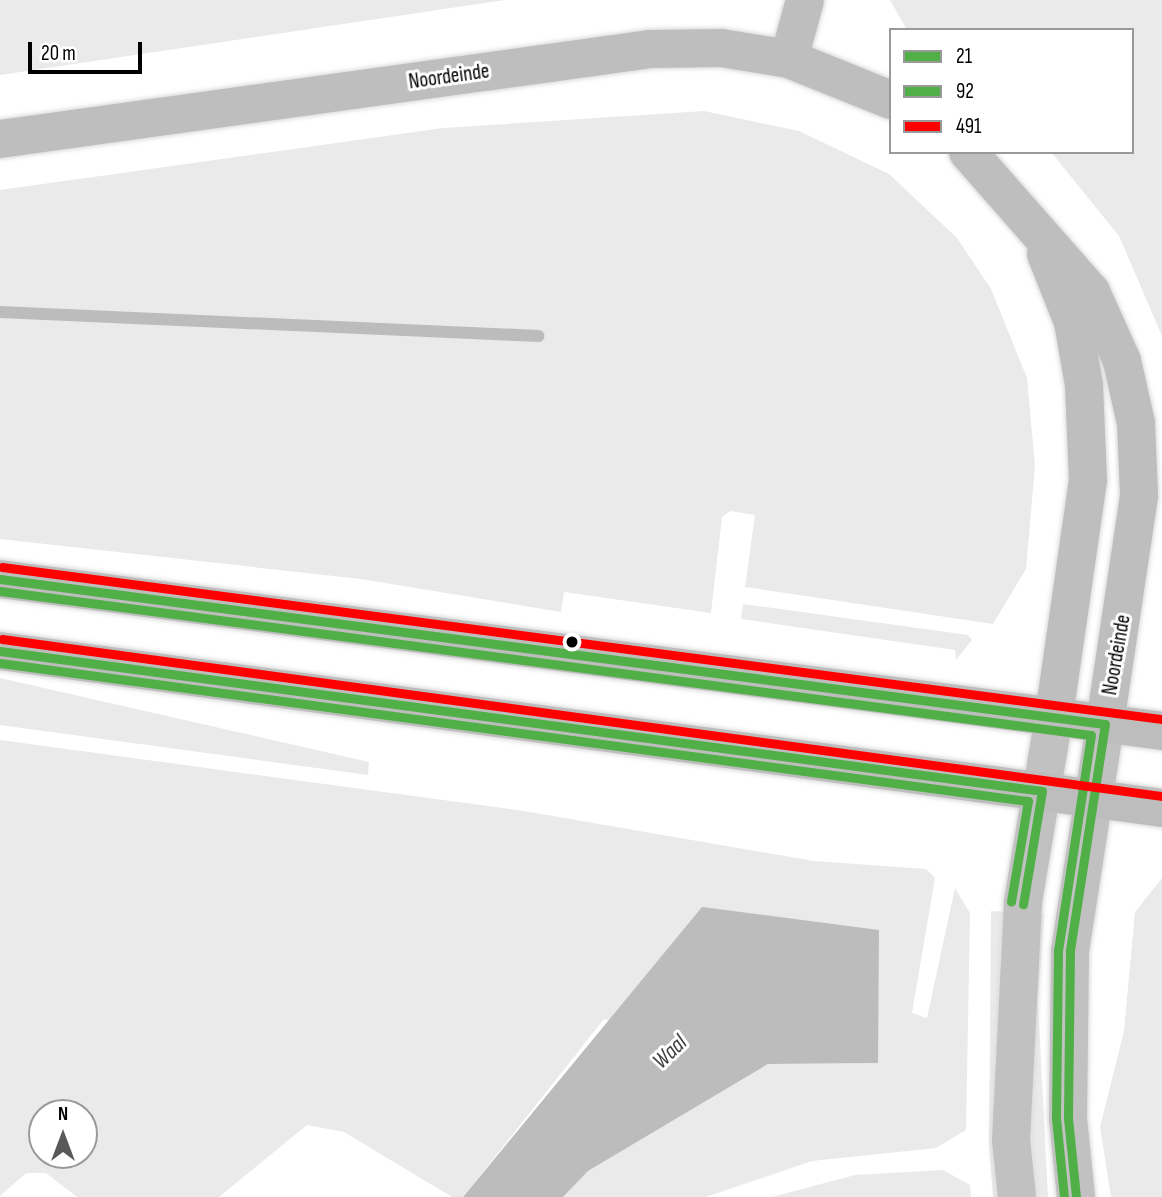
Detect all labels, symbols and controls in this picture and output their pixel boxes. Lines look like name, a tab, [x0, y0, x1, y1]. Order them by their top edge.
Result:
scale bar	[32, 28, 145, 72]
legend	[889, 28, 1134, 154]
text: 20 m	[41, 41, 76, 66]
text: 21	[956, 44, 972, 69]
street label: Noordeinde	[407, 59, 491, 95]
text: 92	[956, 79, 974, 104]
text: 491	[956, 114, 981, 139]
street label: Noordeinde	[1098, 613, 1136, 697]
unlabelled marker	[565, 635, 579, 649]
water label: Waal	[647, 1029, 693, 1075]
north arrow	[28, 1099, 98, 1169]
text: N	[58, 1103, 68, 1126]

